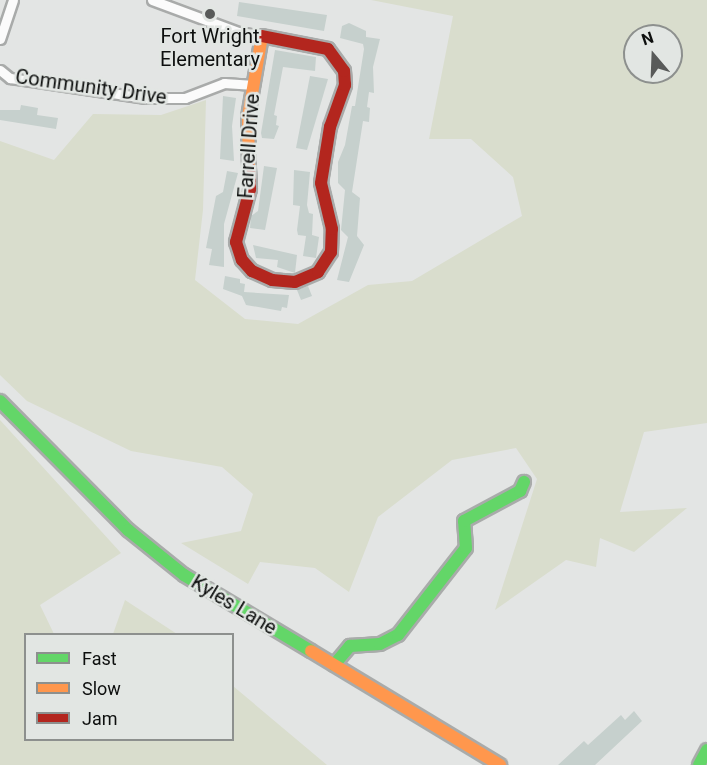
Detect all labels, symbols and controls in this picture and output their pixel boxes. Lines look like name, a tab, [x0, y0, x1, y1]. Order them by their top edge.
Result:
marker: Fort Wright Elementary	[203, 7, 217, 21]
place label: Fort Wright Elementary	[160, 24, 260, 71]
north arrow	[623, 24, 683, 84]
text: N	[639, 28, 656, 49]
street label: Community Drive	[14, 65, 168, 109]
street label: Farrell Drive	[233, 93, 265, 199]
street label: Kyles Lane	[187, 570, 281, 640]
legend	[24, 633, 234, 741]
text: Fast	[82, 648, 117, 669]
text: Slow	[82, 678, 121, 699]
text: Jam	[82, 708, 118, 729]

